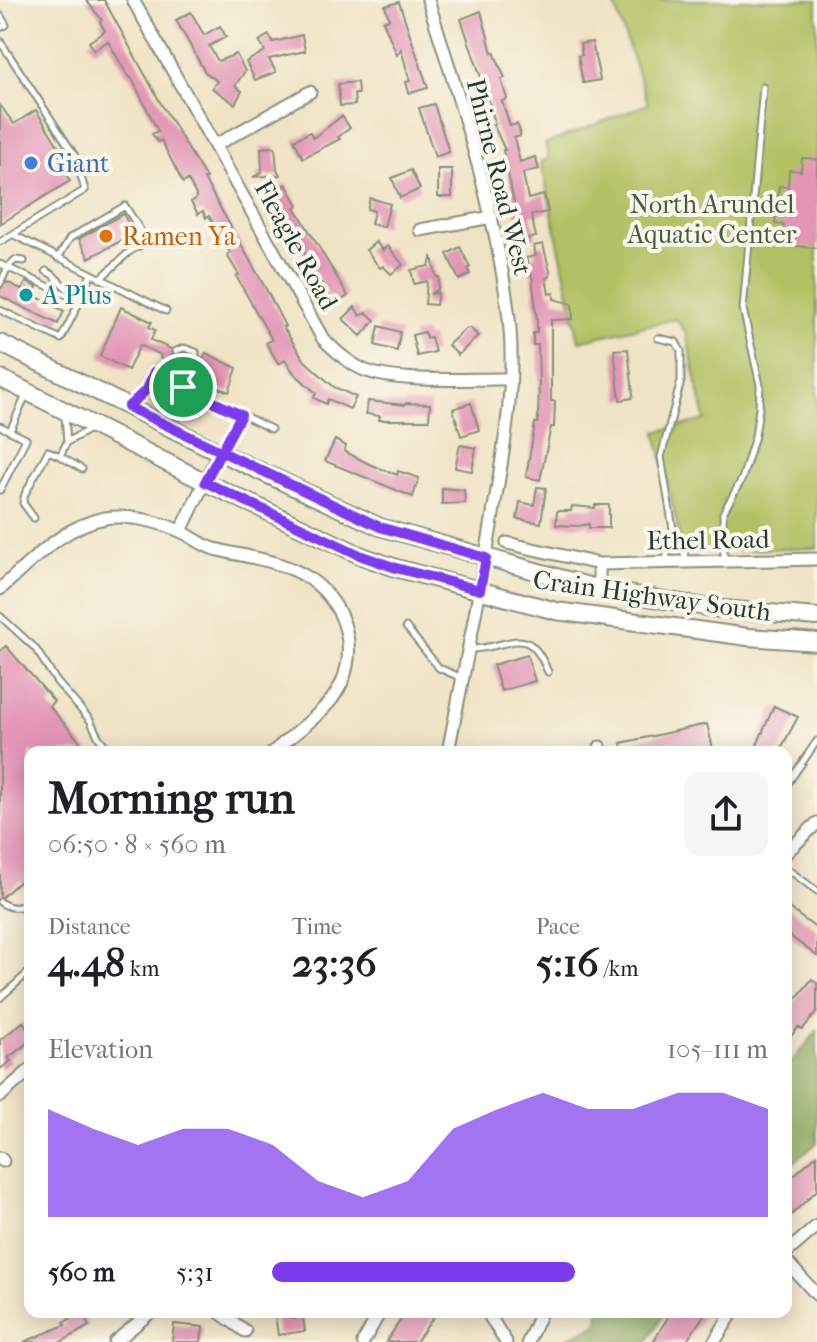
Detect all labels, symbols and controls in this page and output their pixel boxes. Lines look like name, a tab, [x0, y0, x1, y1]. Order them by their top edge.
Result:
street label: Phirne Road West	[460, 76, 539, 279]
place label: Giant	[47, 148, 110, 179]
marker: Giant	[22, 154, 40, 172]
street label: Fleagle Road	[248, 175, 345, 316]
park label: North Arundel Aquatic Center	[626, 189, 797, 250]
place label: Ramen Ya	[122, 221, 237, 252]
marker: Ramen Ya	[97, 227, 115, 245]
place label: A Plus	[41, 280, 111, 311]
marker: A Plus	[17, 286, 35, 304]
pin	[149, 353, 217, 421]
icon: arrive	[161, 365, 205, 409]
street label: Ethel Road	[646, 523, 771, 557]
street label: Crain Highway South	[531, 564, 773, 628]
button: share	[684, 772, 768, 856]
text: Morning run	[48, 773, 295, 824]
text: 06:50 · 8 × 560 m	[48, 829, 226, 860]
text: Distance	[48, 914, 131, 940]
text: Time	[292, 914, 342, 940]
text: Pace	[536, 914, 580, 940]
text: 4.48	[48, 940, 125, 986]
text: 23:36	[292, 940, 377, 986]
text: 5:16	[536, 940, 599, 986]
text: km	[125, 956, 159, 982]
text: /km	[599, 956, 638, 982]
text: Elevation	[48, 1034, 153, 1065]
text: 105–111 m	[667, 1034, 768, 1065]
text: 560 m	[48, 1257, 115, 1288]
text: 5:31	[176, 1257, 213, 1288]

